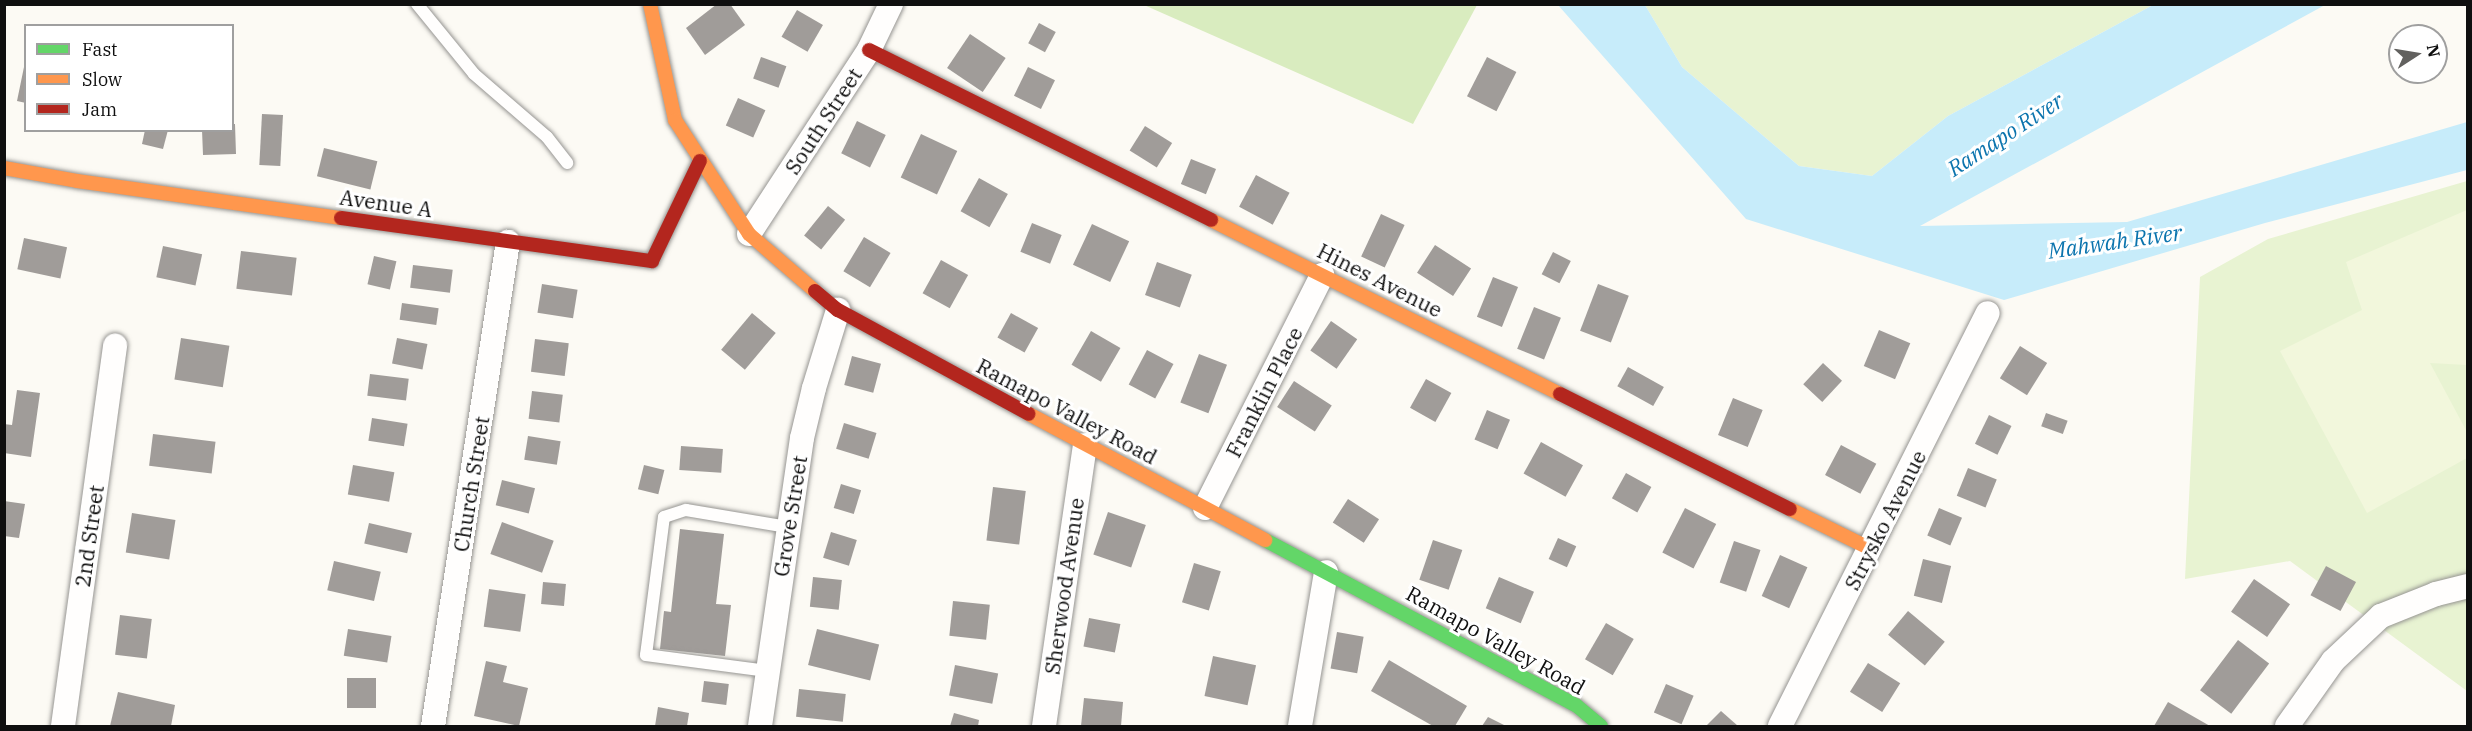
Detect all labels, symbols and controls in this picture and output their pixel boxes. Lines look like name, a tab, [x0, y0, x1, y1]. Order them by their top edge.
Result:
legend	[24, 24, 234, 132]
north arrow	[2388, 24, 2448, 84]
text: Fast	[82, 38, 117, 61]
text: N	[2423, 42, 2445, 59]
street label: South Street	[779, 63, 867, 179]
text: Slow	[82, 68, 122, 91]
water label: Ramapo River	[1942, 87, 2068, 181]
text: Jam	[82, 98, 117, 121]
street label: Avenue A	[338, 184, 434, 222]
water label: Mahwah River	[2046, 219, 2184, 263]
street label: Hines Avenue	[1313, 238, 1447, 322]
street label: Franklin Place	[1220, 323, 1308, 461]
street label: Ramapo Valley Road	[972, 353, 1162, 469]
street label: Church Street	[448, 414, 494, 554]
street label: Strysko Avenue	[1839, 446, 1931, 594]
street label: Grove Street	[768, 454, 812, 578]
street label: 2nd Street	[69, 483, 109, 589]
street label: Sherwood Avenue	[1039, 496, 1089, 676]
street label: Ramapo Valley Road	[1402, 580, 1590, 700]

